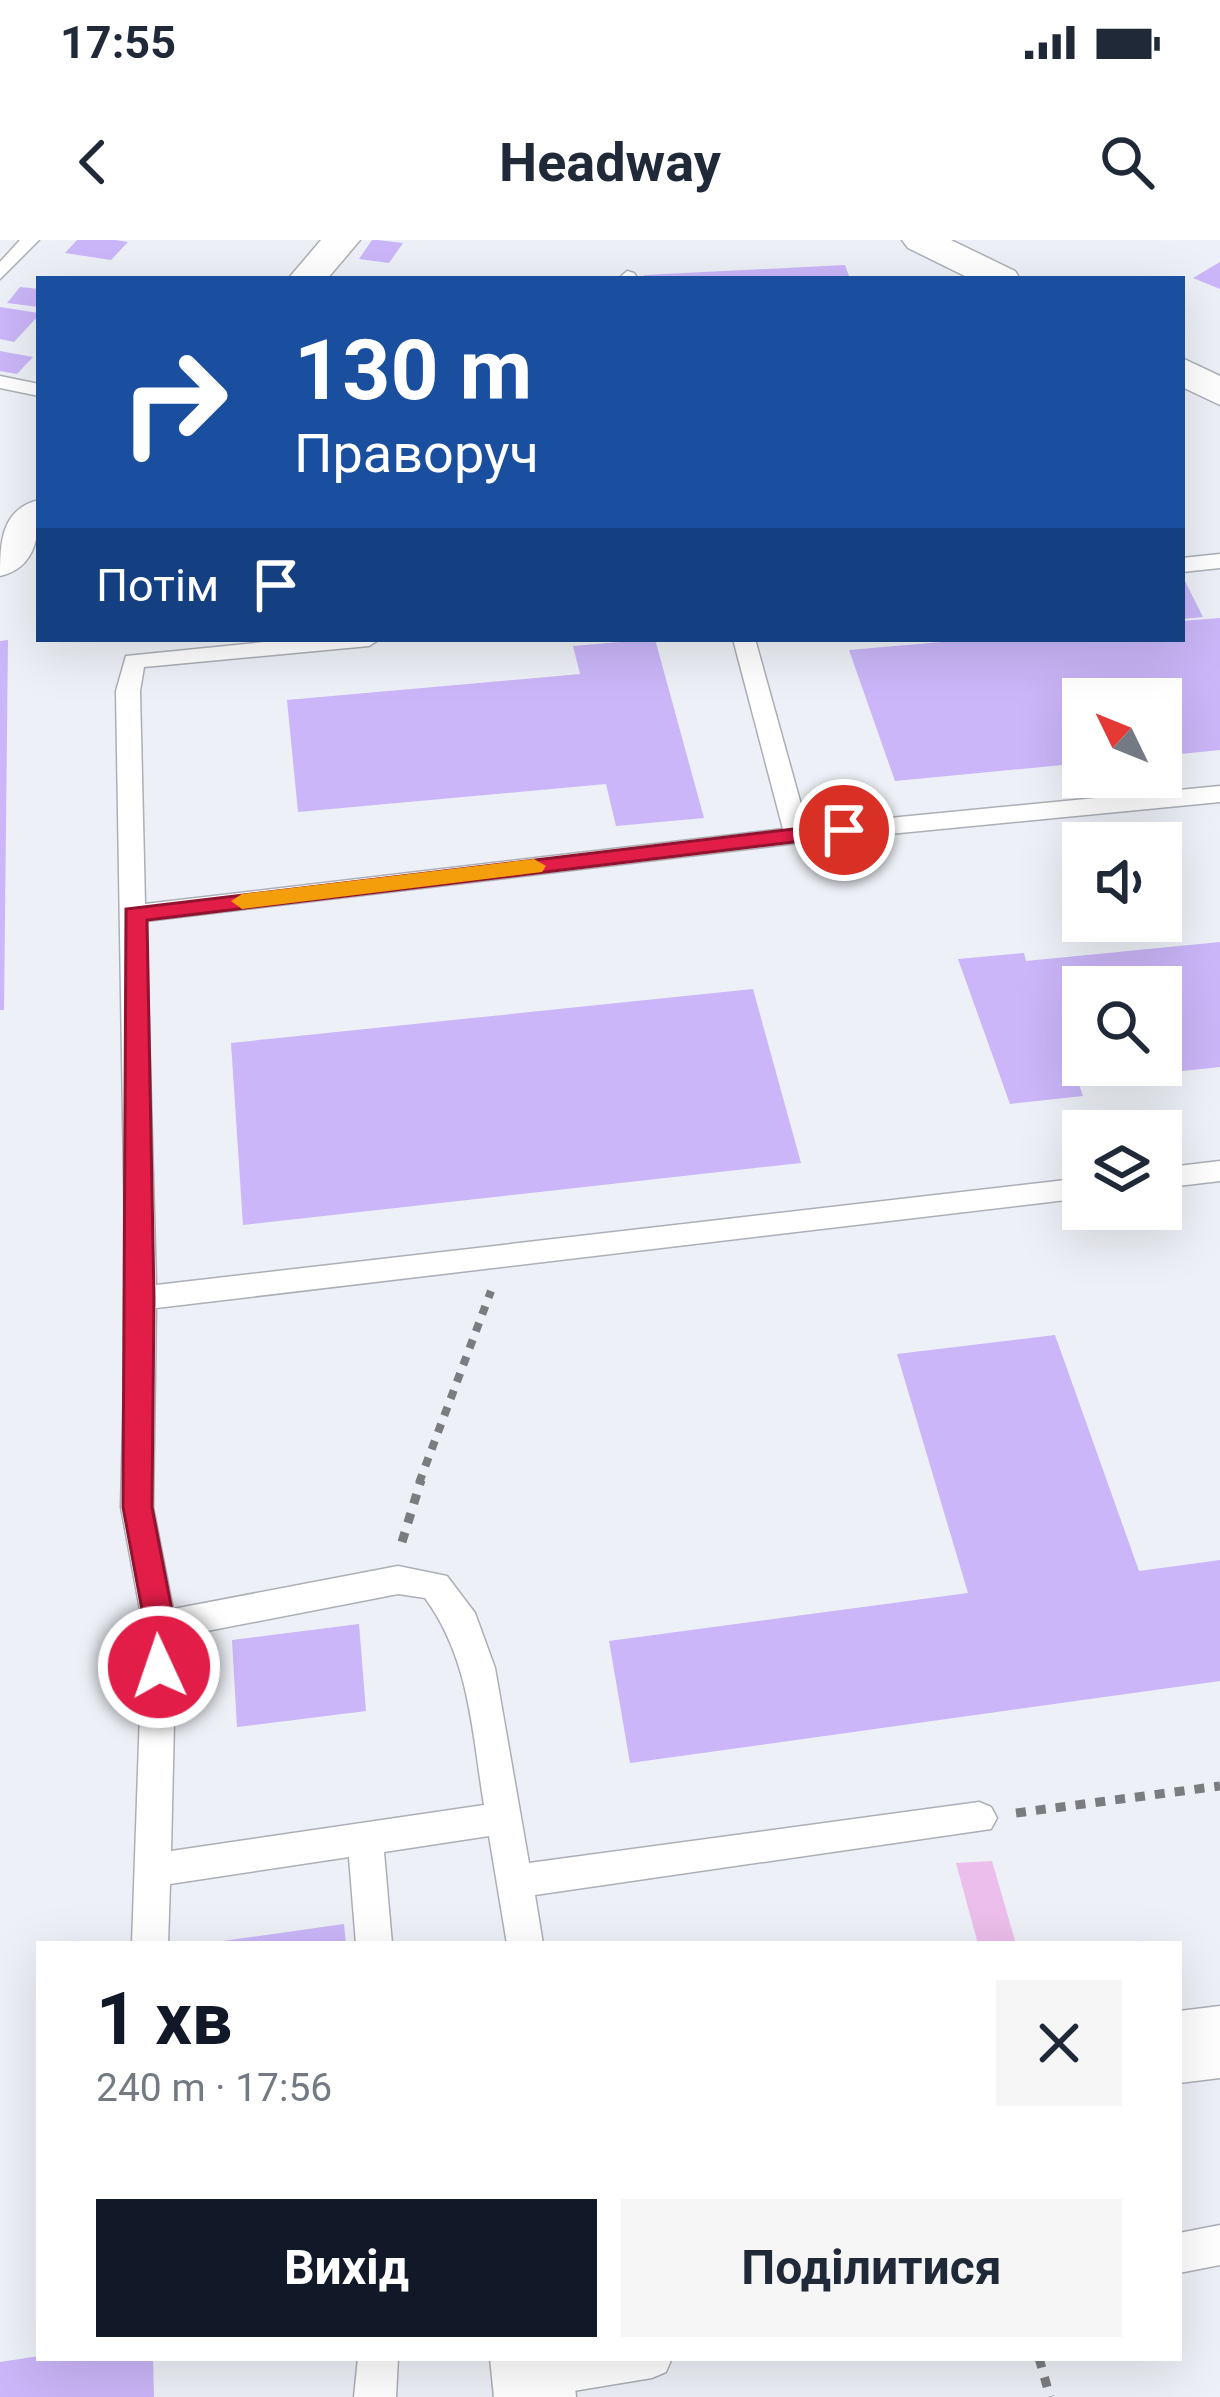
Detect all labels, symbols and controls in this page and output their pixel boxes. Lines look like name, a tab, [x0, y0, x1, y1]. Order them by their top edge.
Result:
text: 17:55	[60, 16, 176, 69]
icon: back	[60, 129, 126, 195]
icon: search	[1094, 129, 1160, 195]
text: Headway	[499, 131, 721, 194]
text: 130 m	[294, 321, 532, 420]
icon: right	[96, 324, 252, 480]
text: Праворуч	[294, 422, 539, 485]
icon: arrive	[243, 552, 309, 618]
text: Потім	[96, 559, 219, 612]
north arrow	[1062, 678, 1182, 798]
map controls	[1062, 678, 1182, 1230]
pin	[793, 779, 895, 881]
icon: arrive	[811, 797, 877, 863]
button: sound	[1062, 822, 1182, 942]
button: search	[1062, 966, 1182, 1086]
button: layers	[1062, 1110, 1182, 1230]
position arrow	[96, 1604, 222, 1730]
text: 1 хв	[96, 1977, 233, 2062]
button: close	[996, 1980, 1122, 2106]
text: 240 m · 17:56	[96, 2065, 332, 2111]
button: Вихід	[96, 2199, 597, 2337]
button: Поділитися	[621, 2199, 1122, 2337]

